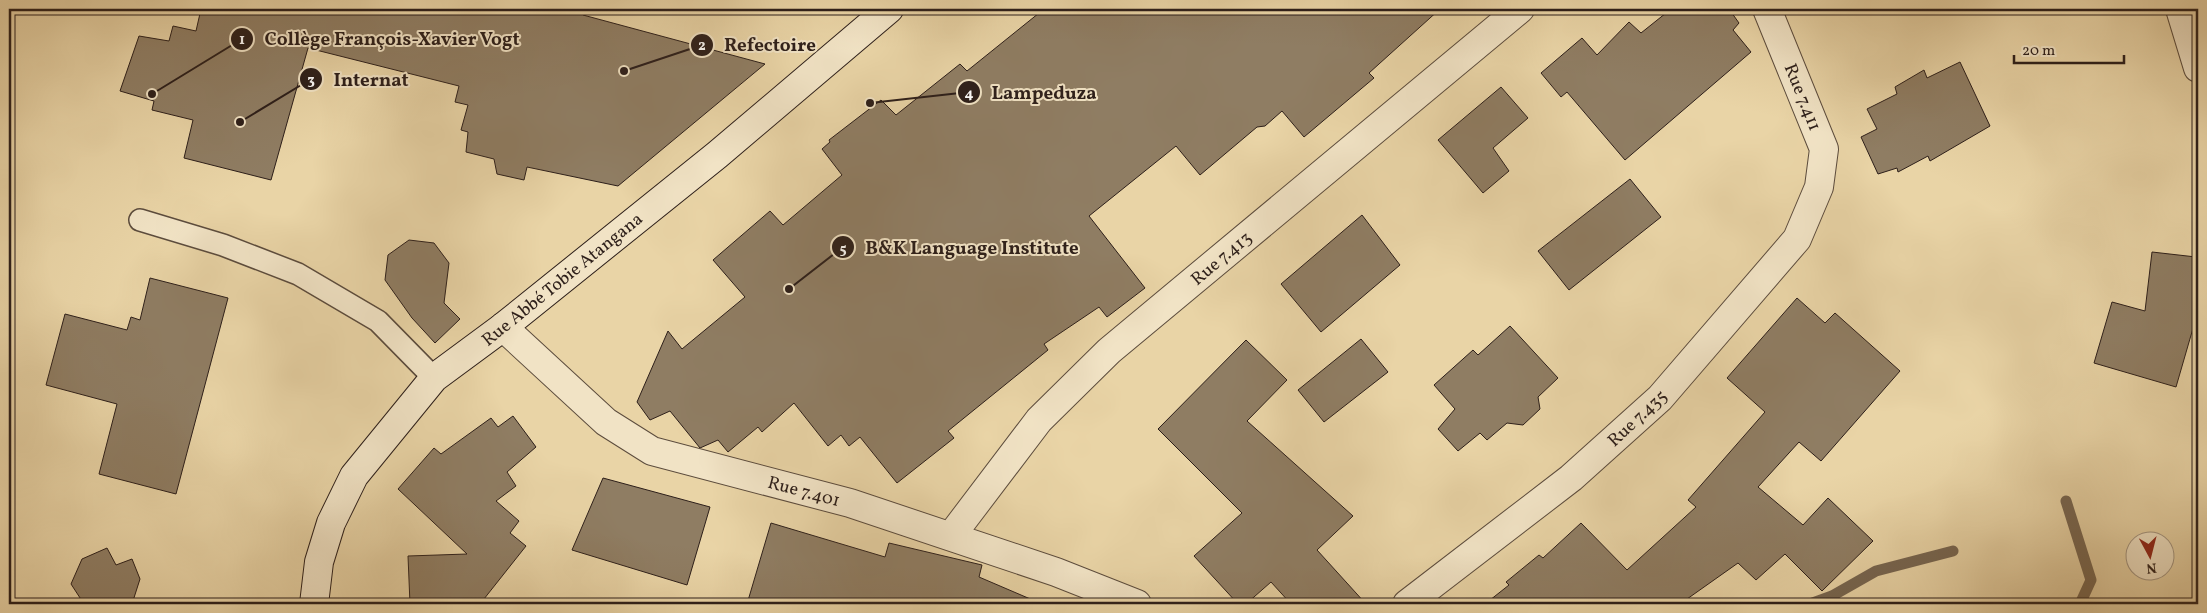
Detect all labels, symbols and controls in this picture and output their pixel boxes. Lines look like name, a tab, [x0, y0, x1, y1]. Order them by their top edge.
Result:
callout: Collège François-Xavier Vogt	[229, 22, 530, 56]
text: Collège François-Xavier Vogt	[264, 27, 520, 53]
callout: Refectoire	[689, 28, 826, 62]
text: 1	[239, 30, 245, 51]
scale bar	[2014, 32, 2124, 64]
text: Refectoire	[724, 33, 816, 59]
text: 2	[698, 36, 706, 57]
text: 20 m	[2022, 41, 2055, 62]
street label: Rue 7.411	[1777, 60, 1826, 135]
callout: Internat	[299, 62, 419, 96]
text: Internat	[333, 68, 409, 94]
text: 3	[307, 70, 315, 91]
callout: Lampeduza	[956, 75, 1106, 109]
text: Lampeduza	[991, 81, 1097, 107]
text: 4	[964, 84, 974, 105]
street label: Rue Abbé Tobie Atangana	[477, 207, 649, 353]
street label: Rue 7.413	[1186, 226, 1258, 292]
callout: B&K Language Institute	[831, 230, 1089, 264]
text: B&K Language Institute	[865, 236, 1079, 262]
text: 5	[839, 239, 847, 260]
street label: Rue 7.435	[1603, 385, 1673, 453]
street label: Rue 7.401	[765, 471, 843, 514]
north arrow	[2124, 530, 2174, 580]
text: N	[2145, 557, 2158, 577]

